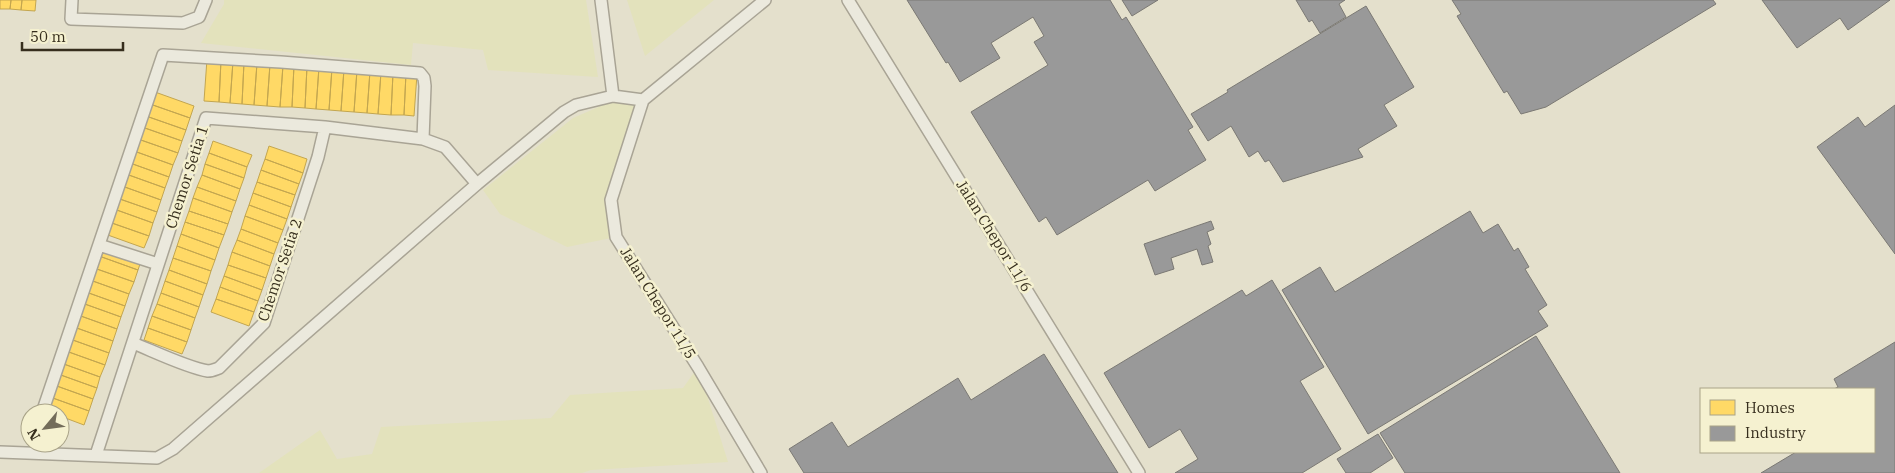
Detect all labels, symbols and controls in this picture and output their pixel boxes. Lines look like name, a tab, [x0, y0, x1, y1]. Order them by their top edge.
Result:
scale bar	[22, 20, 124, 52]
text: 50 m	[30, 27, 66, 46]
street label: Chemor Setia 1	[161, 123, 212, 231]
street label: Jalan Chepor 11/6	[952, 176, 1036, 295]
street label: Chemor Setia 2	[253, 216, 306, 324]
street label: Jalan Chepor 11/5	[616, 243, 700, 362]
legend	[1700, 388, 1875, 453]
text: Homes	[1745, 398, 1795, 417]
north arrow	[20, 403, 70, 453]
text: Industry	[1745, 423, 1806, 442]
text: N	[23, 425, 44, 444]

